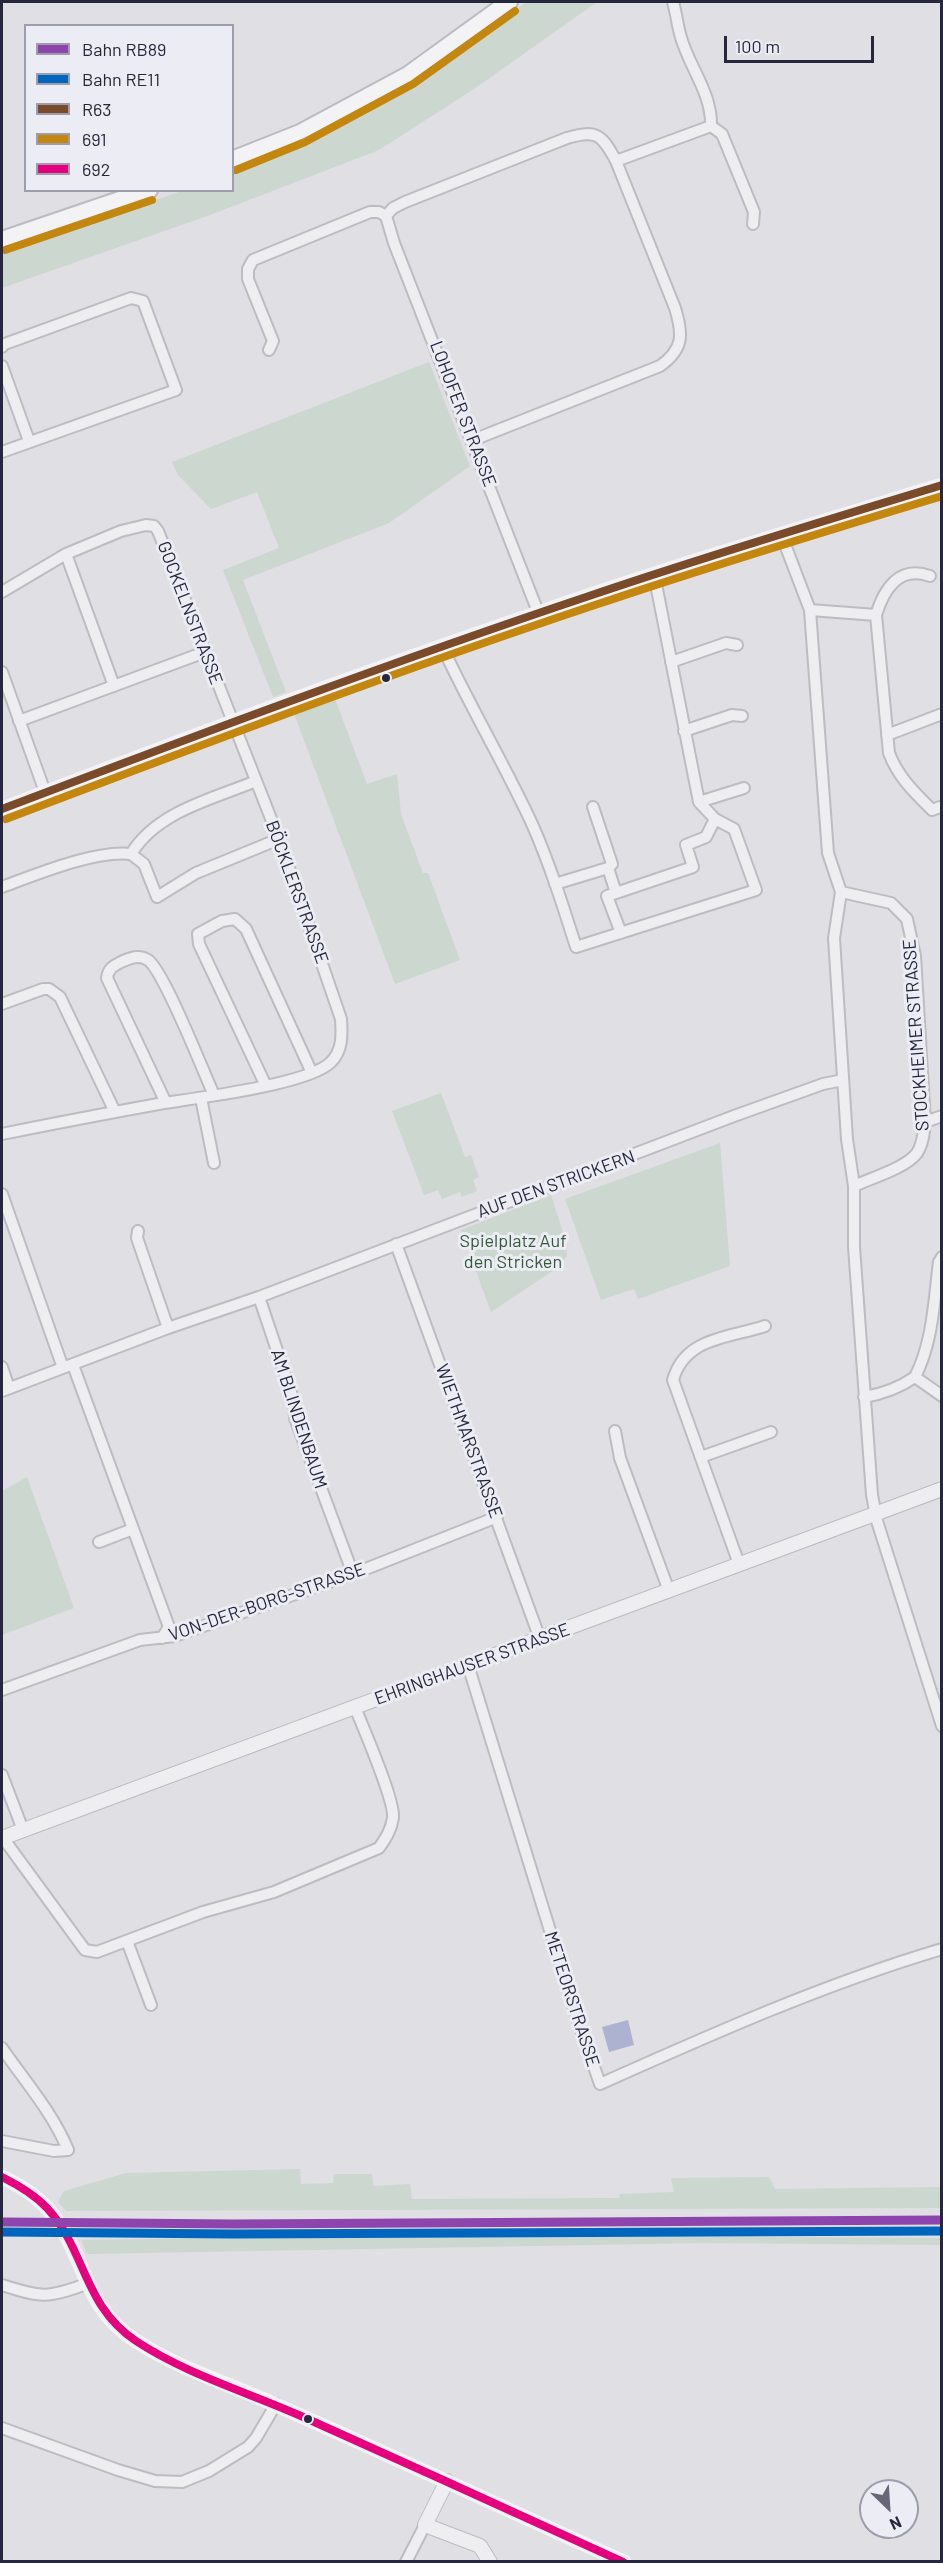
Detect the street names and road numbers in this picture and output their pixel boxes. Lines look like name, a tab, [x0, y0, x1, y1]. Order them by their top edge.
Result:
street label: LOHOFER STRASSE	[425, 338, 501, 490]
street label: GOCKELNSTRASSE	[153, 538, 227, 688]
street label: BÖCKLERSTRASSE	[261, 817, 333, 967]
street label: STOCKHEIMER STRASSE	[899, 938, 933, 1132]
street label: AUF DEN STRICKERN	[474, 1145, 638, 1223]
street label: AM BLINDENBAUM	[266, 1346, 332, 1492]
street label: WIETHMARSTRASSE	[431, 1361, 507, 1521]
street label: VON-DER-BORG-STRASSE	[166, 1558, 368, 1646]
street label: EHRINGHAUSER STRASSE	[371, 1619, 573, 1709]
street label: METEORSTRASSE	[540, 1928, 604, 2070]

